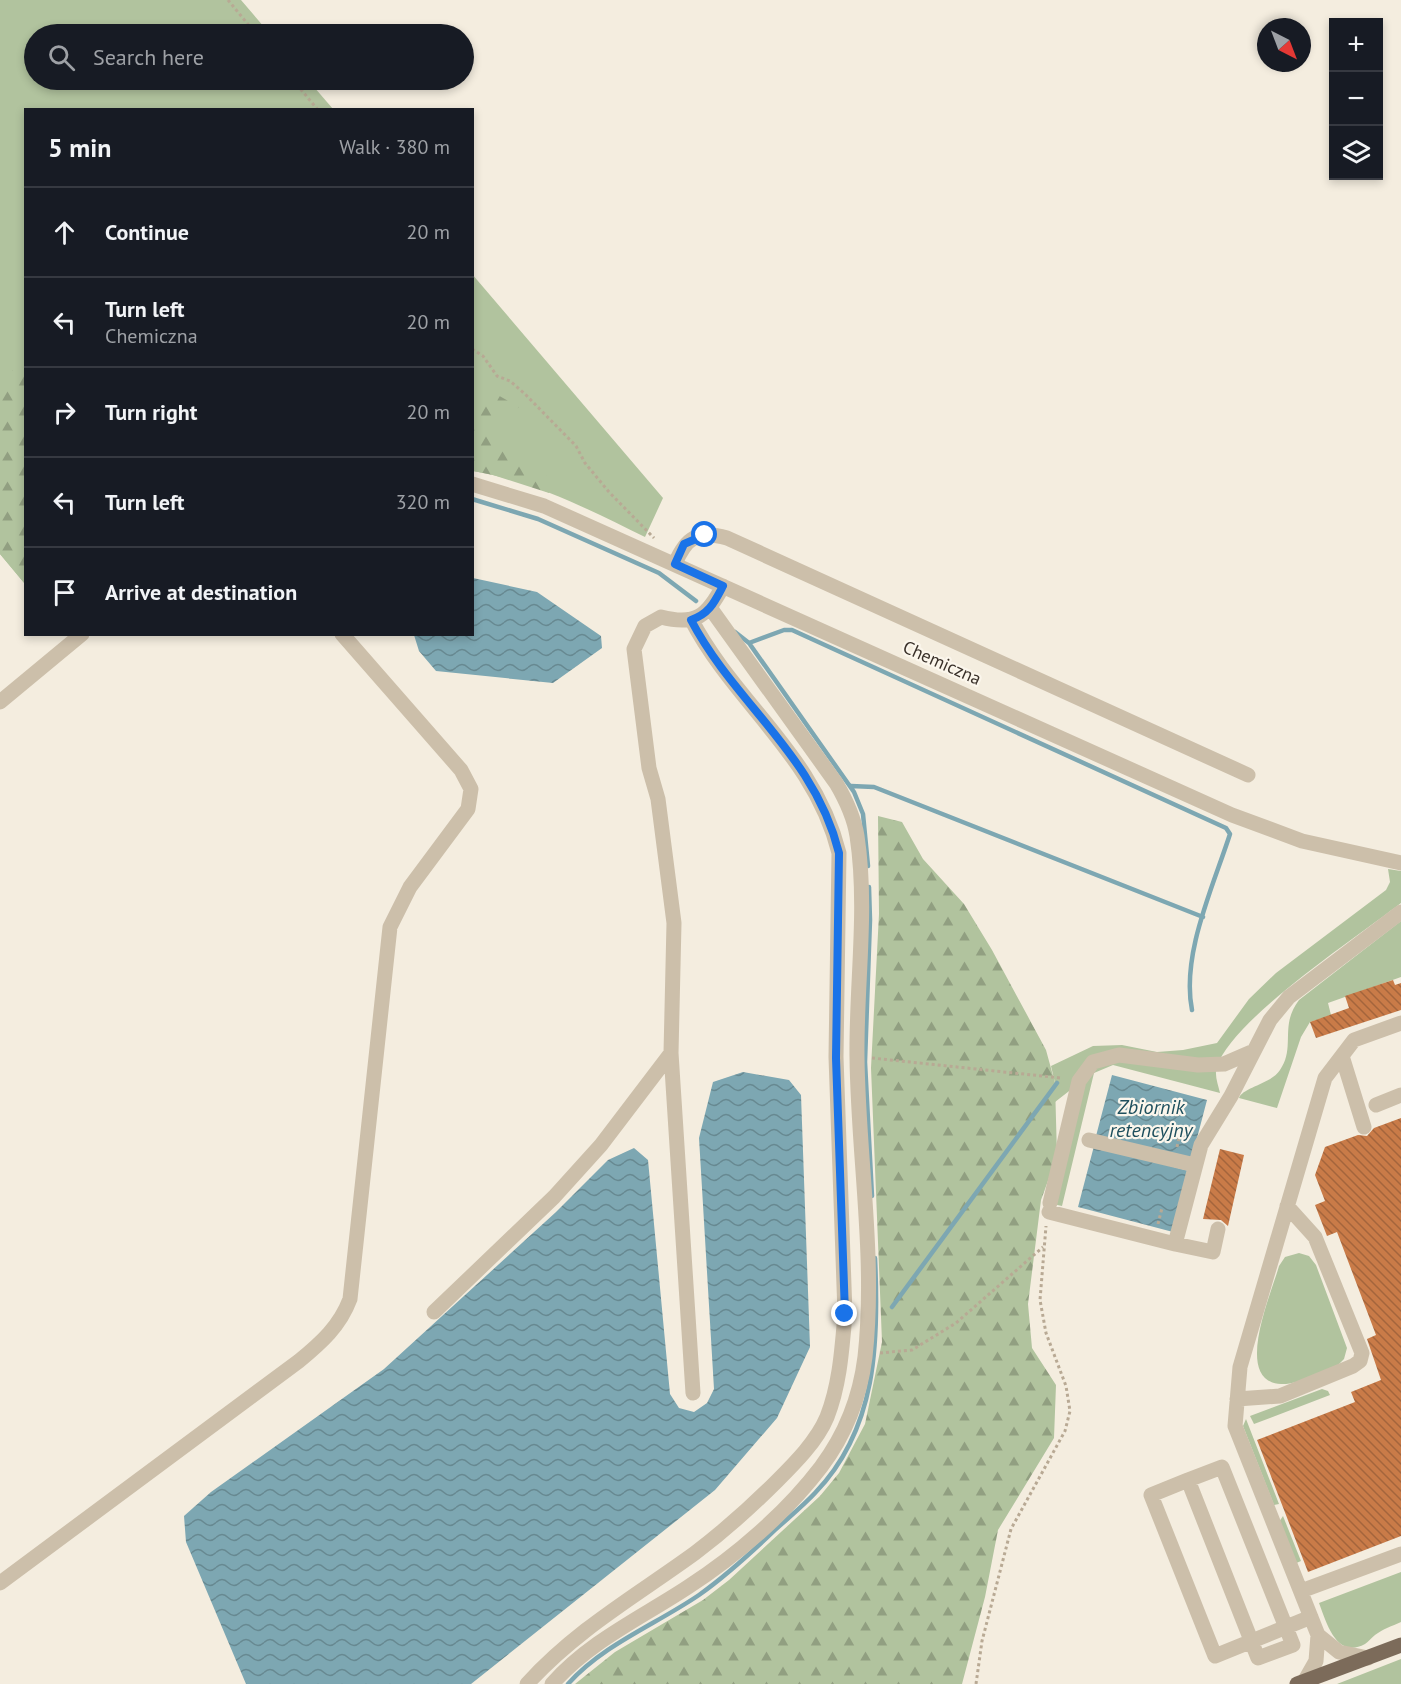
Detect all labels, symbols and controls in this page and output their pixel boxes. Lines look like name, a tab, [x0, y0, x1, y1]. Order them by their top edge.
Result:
north arrow	[1257, 18, 1311, 72]
map controls	[1329, 18, 1383, 180]
button: +	[1329, 18, 1383, 72]
search box	[24, 24, 474, 90]
icon: search	[45, 41, 78, 74]
text: Search here	[93, 43, 204, 71]
button: −	[1329, 72, 1383, 126]
button: layers	[1329, 126, 1383, 180]
text: 5 min	[48, 131, 111, 164]
text: Walk · 380 m	[339, 134, 450, 160]
icon: ahead	[48, 216, 81, 249]
text: Continue	[105, 218, 189, 246]
text: 20 m	[407, 219, 450, 245]
text: Turn left	[105, 295, 185, 323]
icon: left	[48, 306, 81, 339]
text: 20 m	[407, 309, 450, 335]
text: Chemiczna	[105, 323, 198, 349]
icon: right	[48, 396, 81, 429]
text: Turn right	[105, 398, 197, 426]
text: 20 m	[407, 399, 450, 425]
icon: left	[48, 486, 81, 519]
text: Turn left	[105, 488, 185, 516]
text: 320 m	[396, 489, 450, 515]
route start	[691, 521, 717, 547]
icon: arrive	[48, 576, 81, 609]
text: Arrive at destination	[105, 578, 297, 606]
street label: Chemiczna	[899, 635, 985, 690]
water label: Zbiornik retencyjny	[1109, 1094, 1194, 1143]
route end	[831, 1300, 857, 1326]

